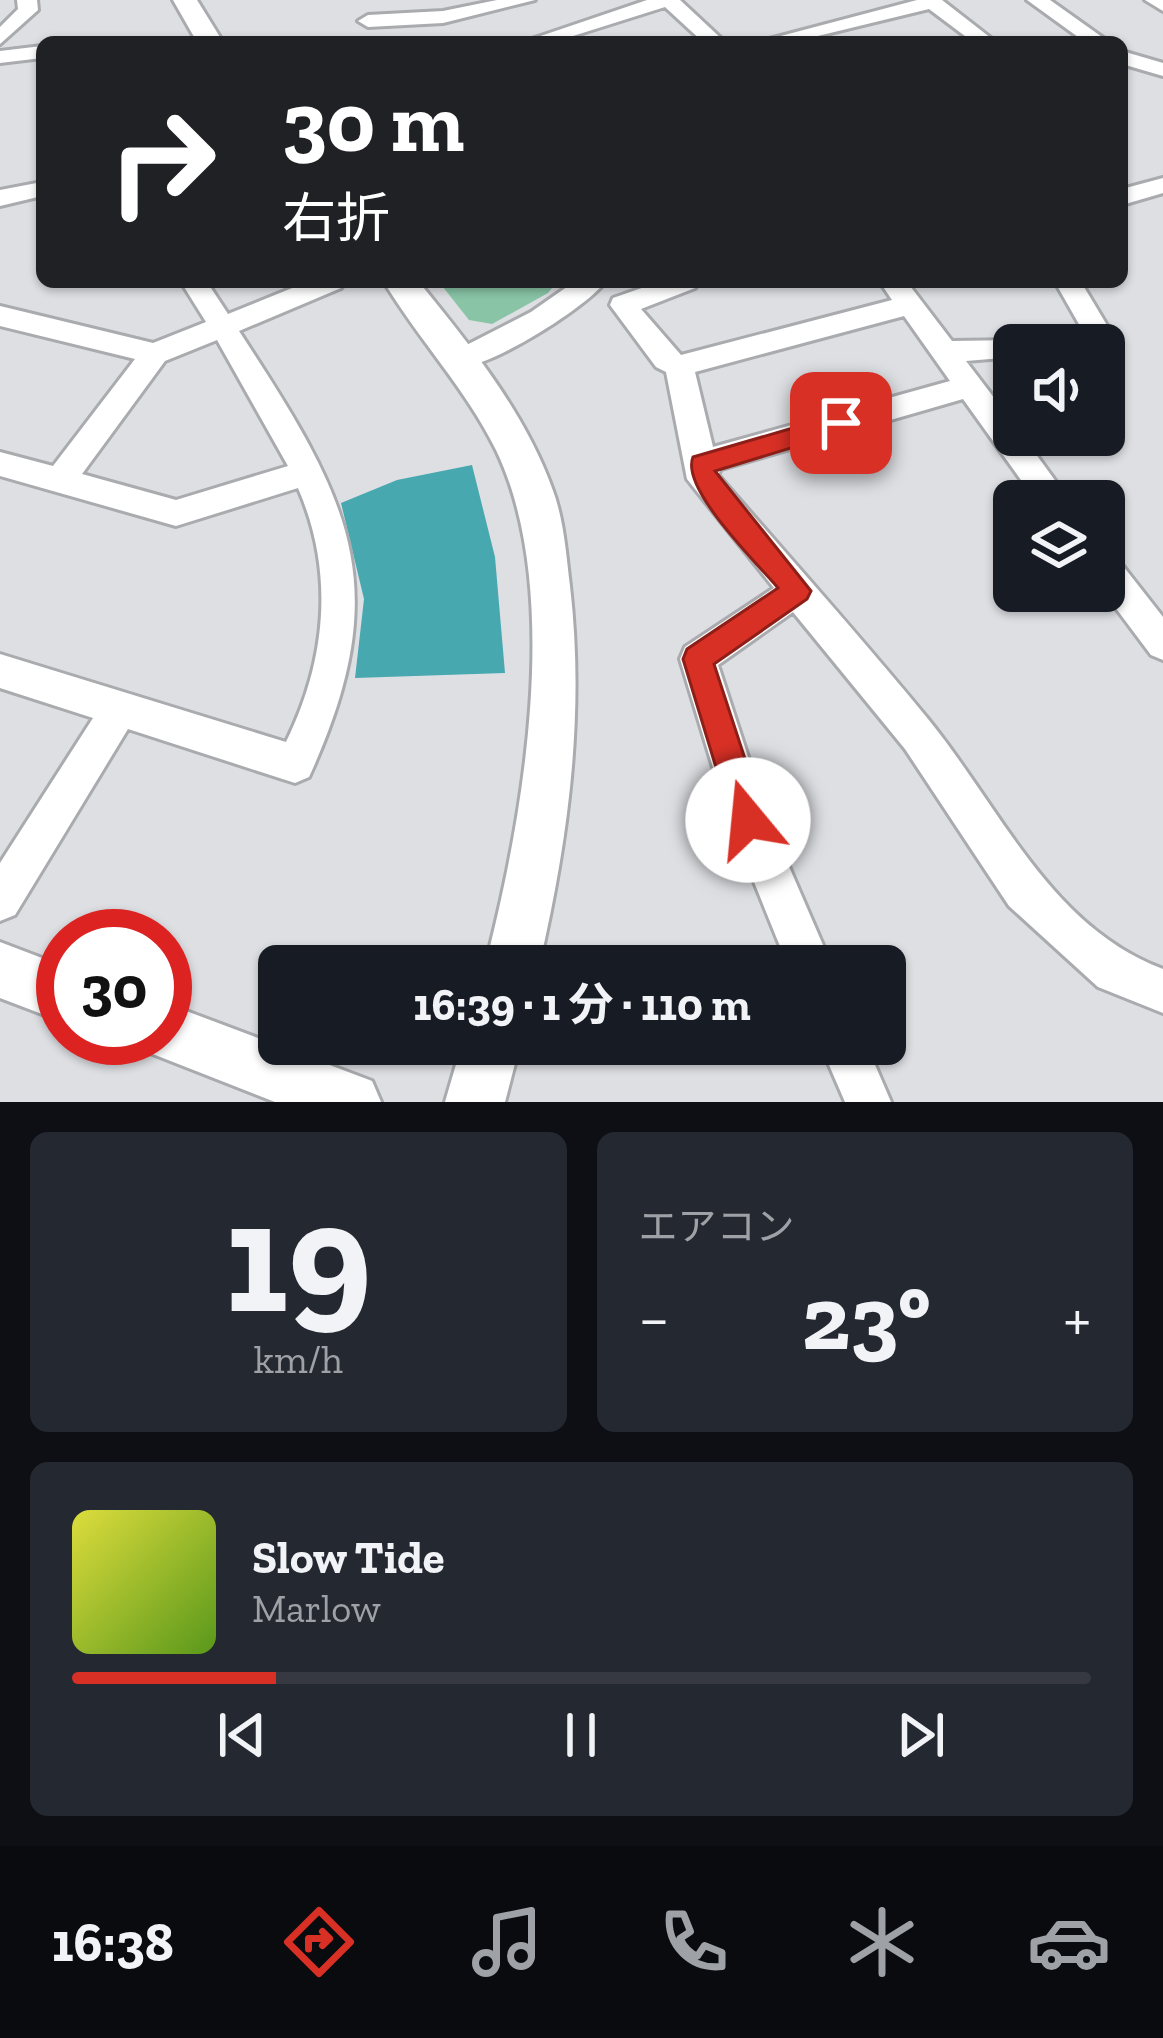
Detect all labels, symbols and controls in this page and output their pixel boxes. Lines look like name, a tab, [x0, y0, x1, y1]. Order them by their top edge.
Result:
text: 30 m	[282, 72, 464, 173]
icon: right	[84, 84, 240, 240]
text: 右折	[282, 186, 390, 251]
map controls	[993, 324, 1125, 612]
button: sound	[993, 324, 1125, 456]
pin	[790, 372, 892, 474]
icon: arrive	[808, 390, 874, 456]
button: layers	[993, 480, 1125, 612]
position arrow	[685, 757, 811, 883]
speed limit sign: 30	[36, 909, 192, 1065]
text: 16:39 · 1 分 · 110 m	[413, 978, 751, 1032]
text: 19	[225, 1164, 371, 1351]
text: エアコン	[639, 1203, 795, 1250]
text: 23°	[802, 1264, 931, 1372]
text: −	[639, 1279, 669, 1358]
text: +	[1063, 1279, 1091, 1358]
text: km/h	[254, 1336, 343, 1383]
text: Slow Tide	[252, 1531, 445, 1585]
text: Marlow	[252, 1585, 381, 1632]
icon: previous	[209, 1702, 275, 1768]
icon: pause	[548, 1702, 614, 1768]
icon: next	[888, 1702, 954, 1768]
icon: directions	[277, 1900, 361, 1984]
icon: music	[465, 1900, 549, 1984]
icon: phone	[652, 1900, 736, 1984]
icon: climate	[840, 1900, 924, 1984]
icon: car	[1027, 1900, 1111, 1984]
text: 16:38	[52, 1910, 174, 1975]

